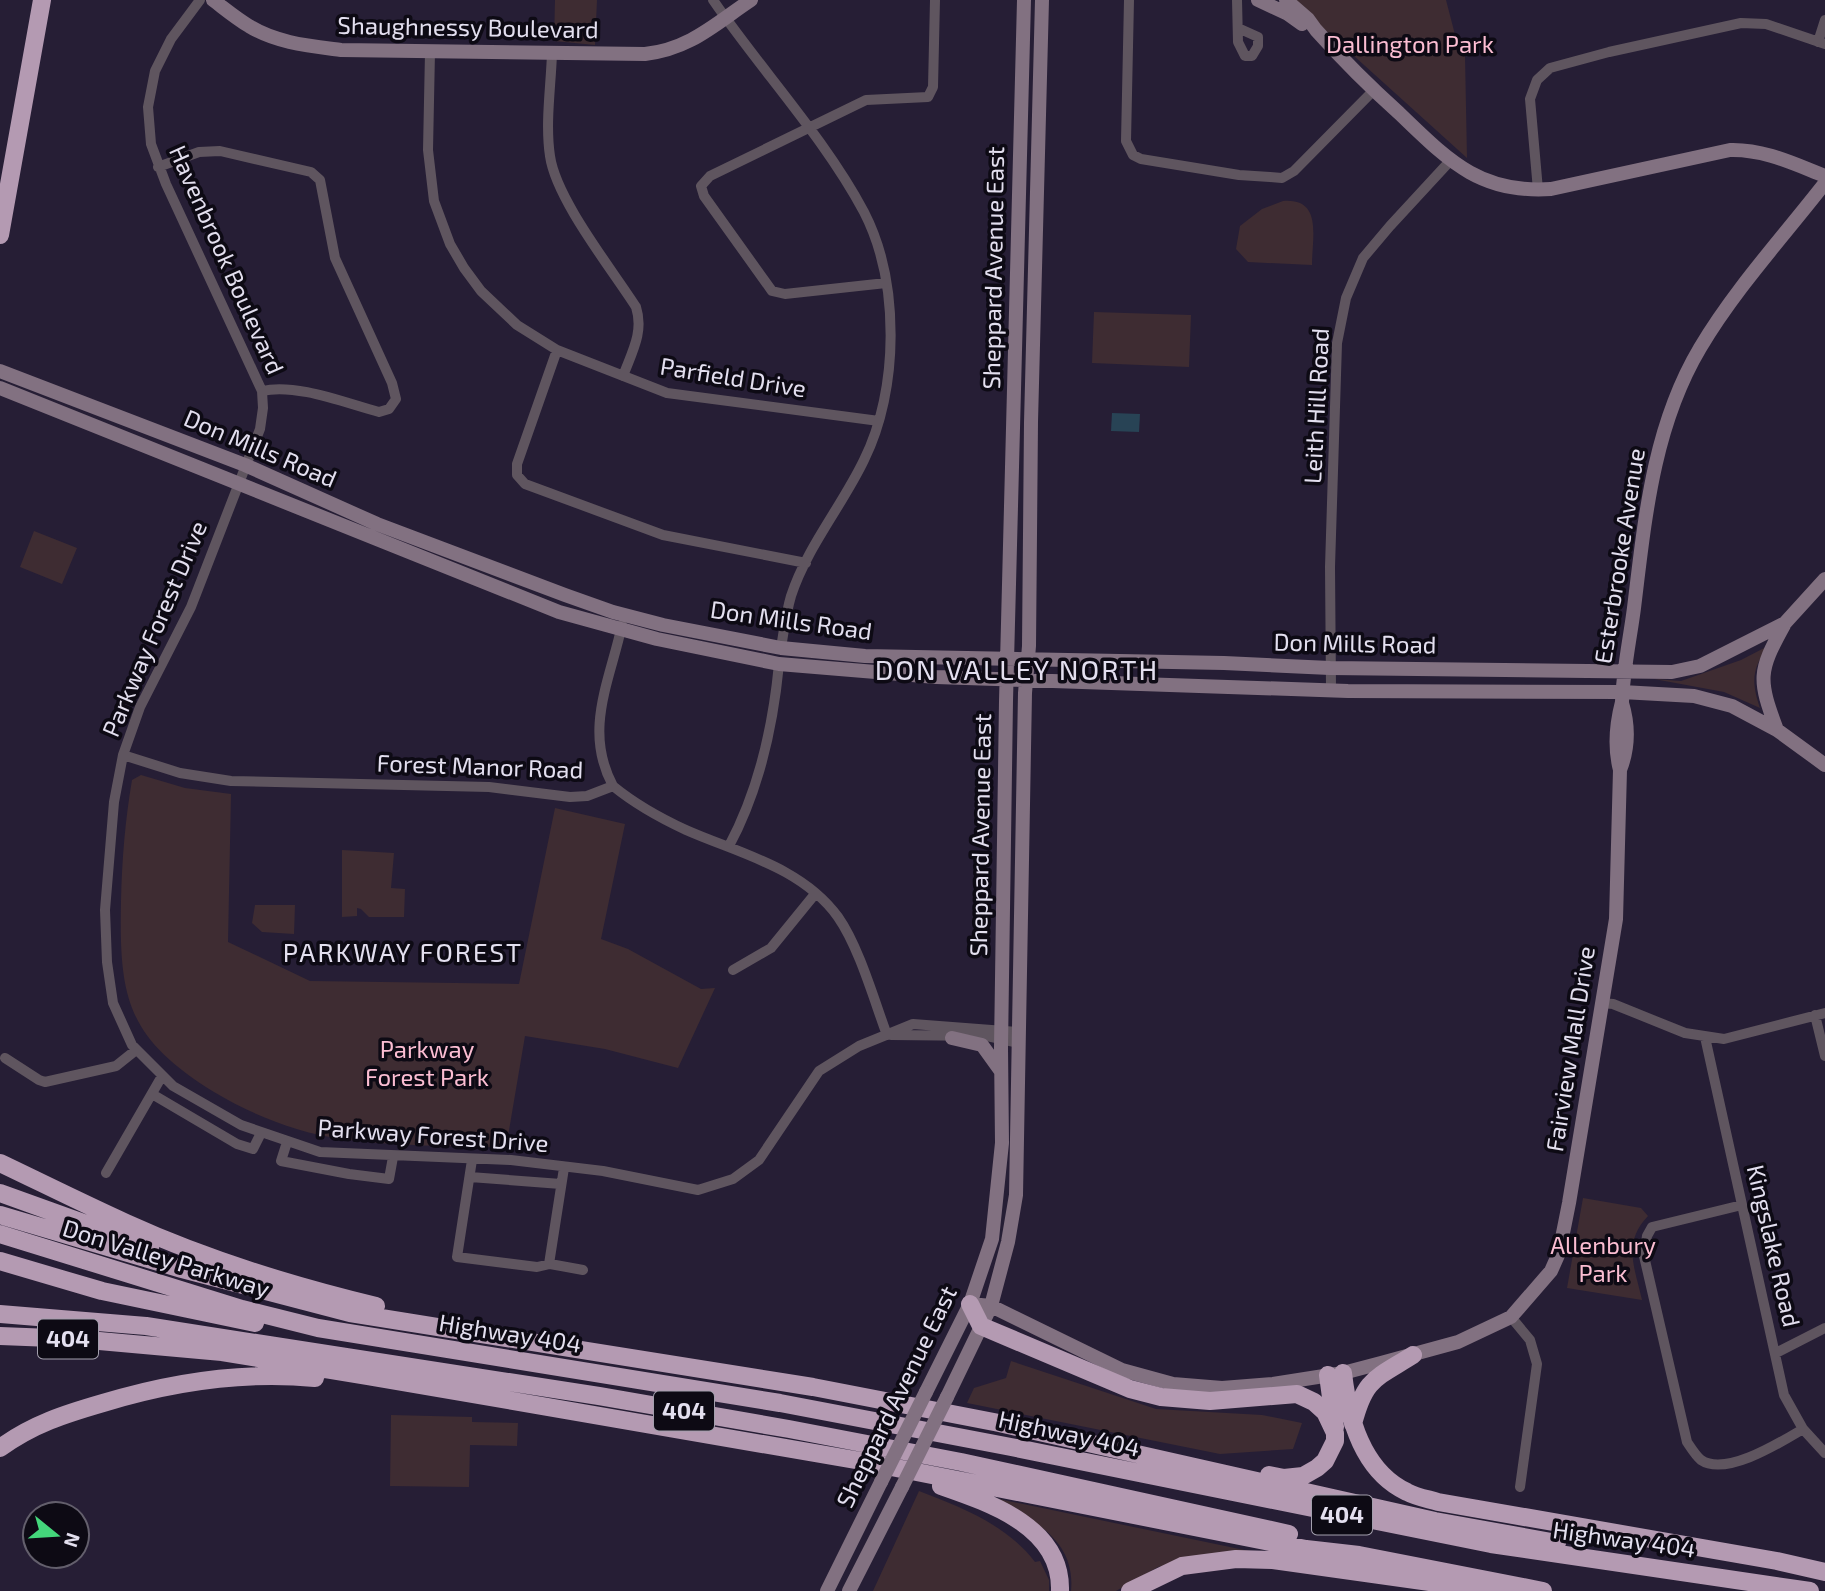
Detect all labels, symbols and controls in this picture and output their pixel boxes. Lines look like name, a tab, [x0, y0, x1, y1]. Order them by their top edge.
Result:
street label: Shaughnessy Boulevard	[337, 10, 599, 43]
park label: Dallington Park	[1326, 29, 1494, 58]
street label: Havenbrook Boulevard	[164, 141, 291, 378]
street label: Sheppard Avenue East	[976, 146, 1009, 390]
street label: Leith Hill Road	[1297, 327, 1334, 484]
street label: Parfield Drive	[658, 351, 808, 402]
street label: Don Mills Road	[180, 402, 341, 493]
street label: Esterbrooke Avenue	[1587, 446, 1650, 665]
street label: Parkway Forest Drive	[95, 516, 212, 741]
street label: Don Mills Road	[709, 594, 874, 645]
street label: Don Mills Road	[1273, 627, 1437, 658]
district label: DON VALLEY NORTH	[875, 652, 1159, 686]
street label: Sheppard Avenue East	[963, 713, 996, 957]
street label: Forest Manor Road	[376, 747, 584, 784]
district label: PARKWAY FOREST	[283, 936, 523, 967]
street label: Fairview Mall Drive	[1539, 944, 1600, 1154]
park label: Parkway Forest Park	[365, 1034, 489, 1091]
street label: Parkway Forest Drive	[317, 1112, 550, 1157]
street label: Kingslake Road	[1742, 1162, 1807, 1329]
street label: Don Valley Parkway	[60, 1212, 274, 1303]
park label: Allenbury Park	[1550, 1230, 1656, 1287]
street label: Sheppard Avenue East	[829, 1281, 962, 1512]
street label: Highway 404	[437, 1307, 583, 1358]
road number: 404	[38, 1320, 98, 1358]
road number: 404	[654, 1392, 714, 1430]
street label: Highway 404	[996, 1403, 1143, 1462]
road number: 404	[1312, 1496, 1372, 1534]
north arrow	[21, 1500, 91, 1570]
street label: Highway 404	[1551, 1514, 1697, 1563]
text: N	[60, 1530, 86, 1550]

